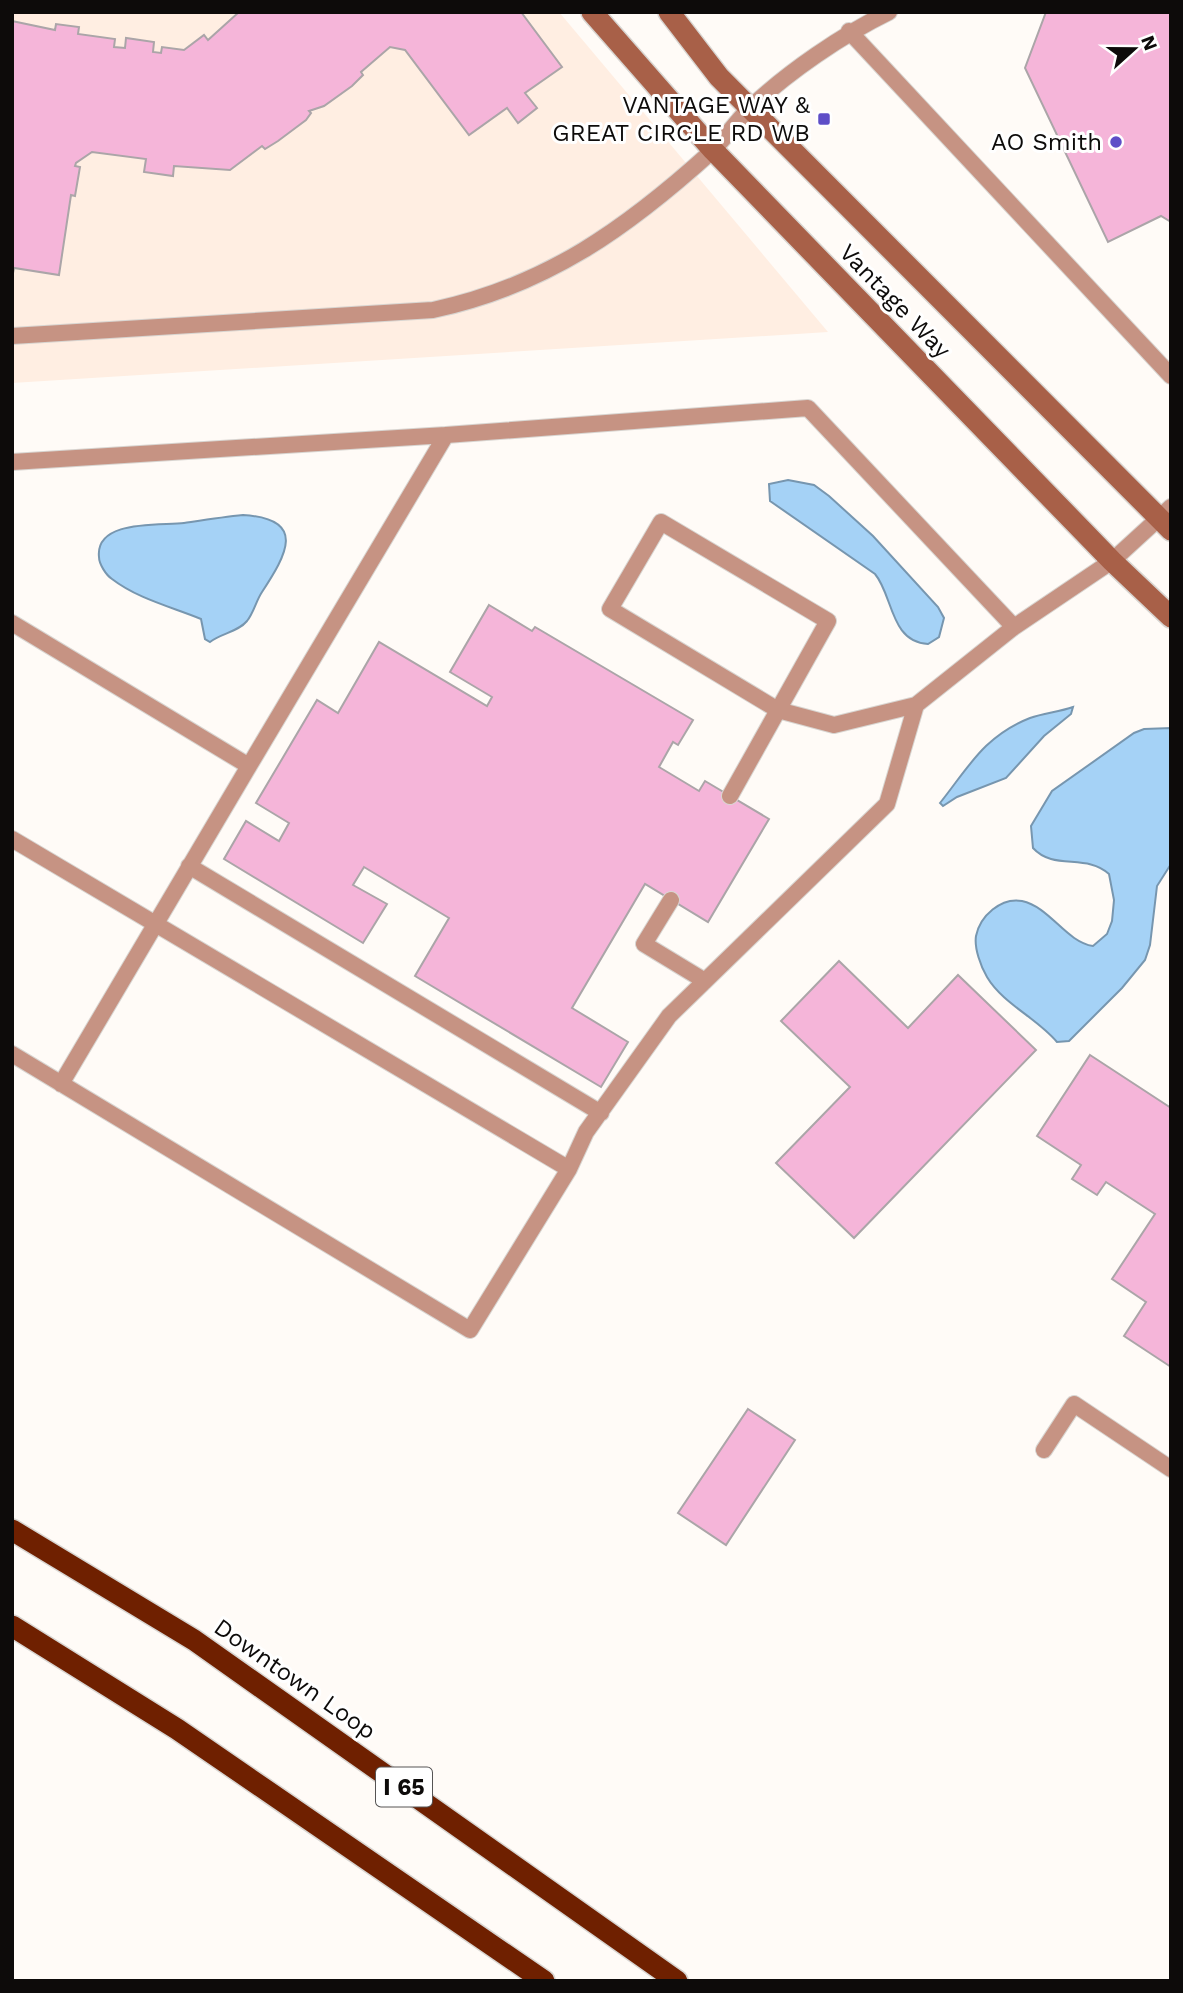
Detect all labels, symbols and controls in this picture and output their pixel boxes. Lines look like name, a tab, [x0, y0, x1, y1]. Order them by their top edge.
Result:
north arrow	[1099, 14, 1169, 84]
text: N	[1136, 32, 1163, 54]
place label: VANTAGE WAY & GREAT CIRCLE RD WB	[552, 91, 811, 147]
marker: VANTAGE WAY & GREAT CIRCLE RD WB	[816, 111, 832, 127]
place label: AO Smith	[991, 128, 1102, 156]
marker: AO Smith	[1108, 134, 1124, 150]
street label: Vantage Way	[834, 238, 957, 364]
street label: Downtown Loop	[209, 1613, 381, 1745]
road number: I 65	[376, 1768, 432, 1806]

